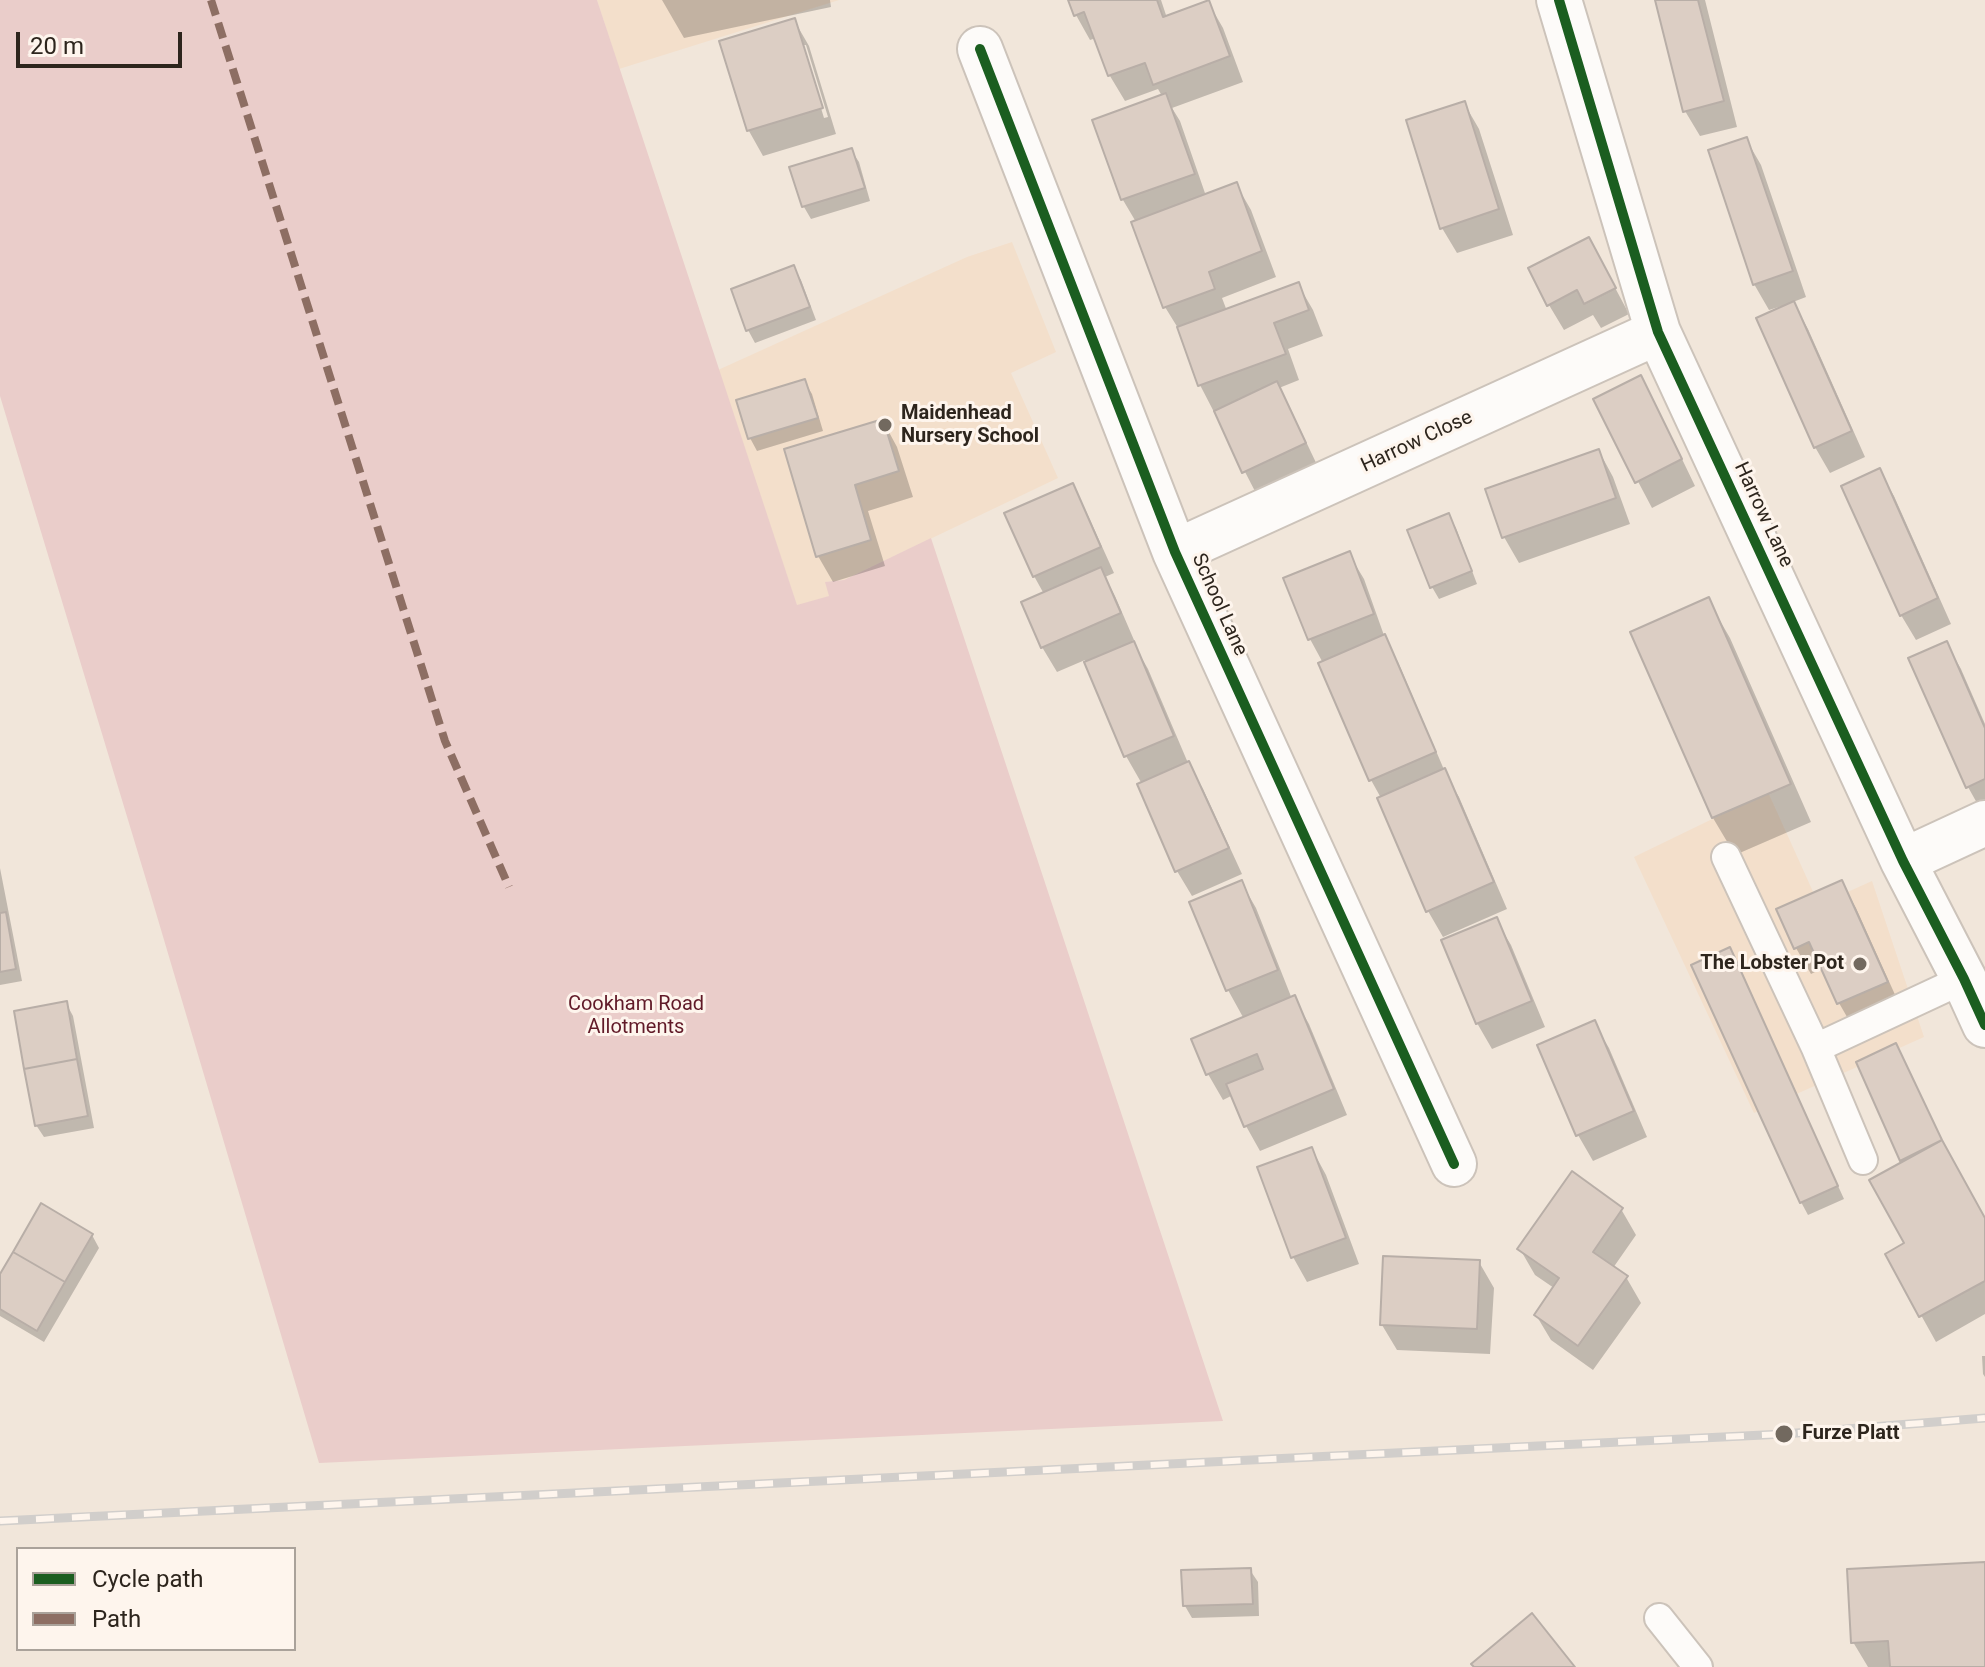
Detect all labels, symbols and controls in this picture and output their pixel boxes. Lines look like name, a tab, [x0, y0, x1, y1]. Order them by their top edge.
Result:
scale bar	[20, 16, 186, 66]
text: 20 m	[30, 32, 84, 60]
place label: Maidenhead Nursery School	[901, 402, 1039, 449]
street label: Harrow Close	[1357, 406, 1477, 478]
marker: Maidenhead Nursery School	[876, 416, 894, 434]
street label: Harrow Lane	[1728, 459, 1798, 571]
street label: School Lane	[1186, 550, 1252, 660]
place label: The Lobster Pot	[1700, 952, 1844, 976]
marker: The Lobster Pot	[1851, 955, 1869, 973]
park label: Cookham Road Allotments	[568, 993, 704, 1040]
place label: Furze Platt	[1802, 1422, 1900, 1446]
marker: Furze Platt	[1773, 1423, 1795, 1445]
legend	[16, 1547, 296, 1651]
text: Cycle path	[92, 1565, 204, 1593]
text: Path	[92, 1605, 141, 1633]

